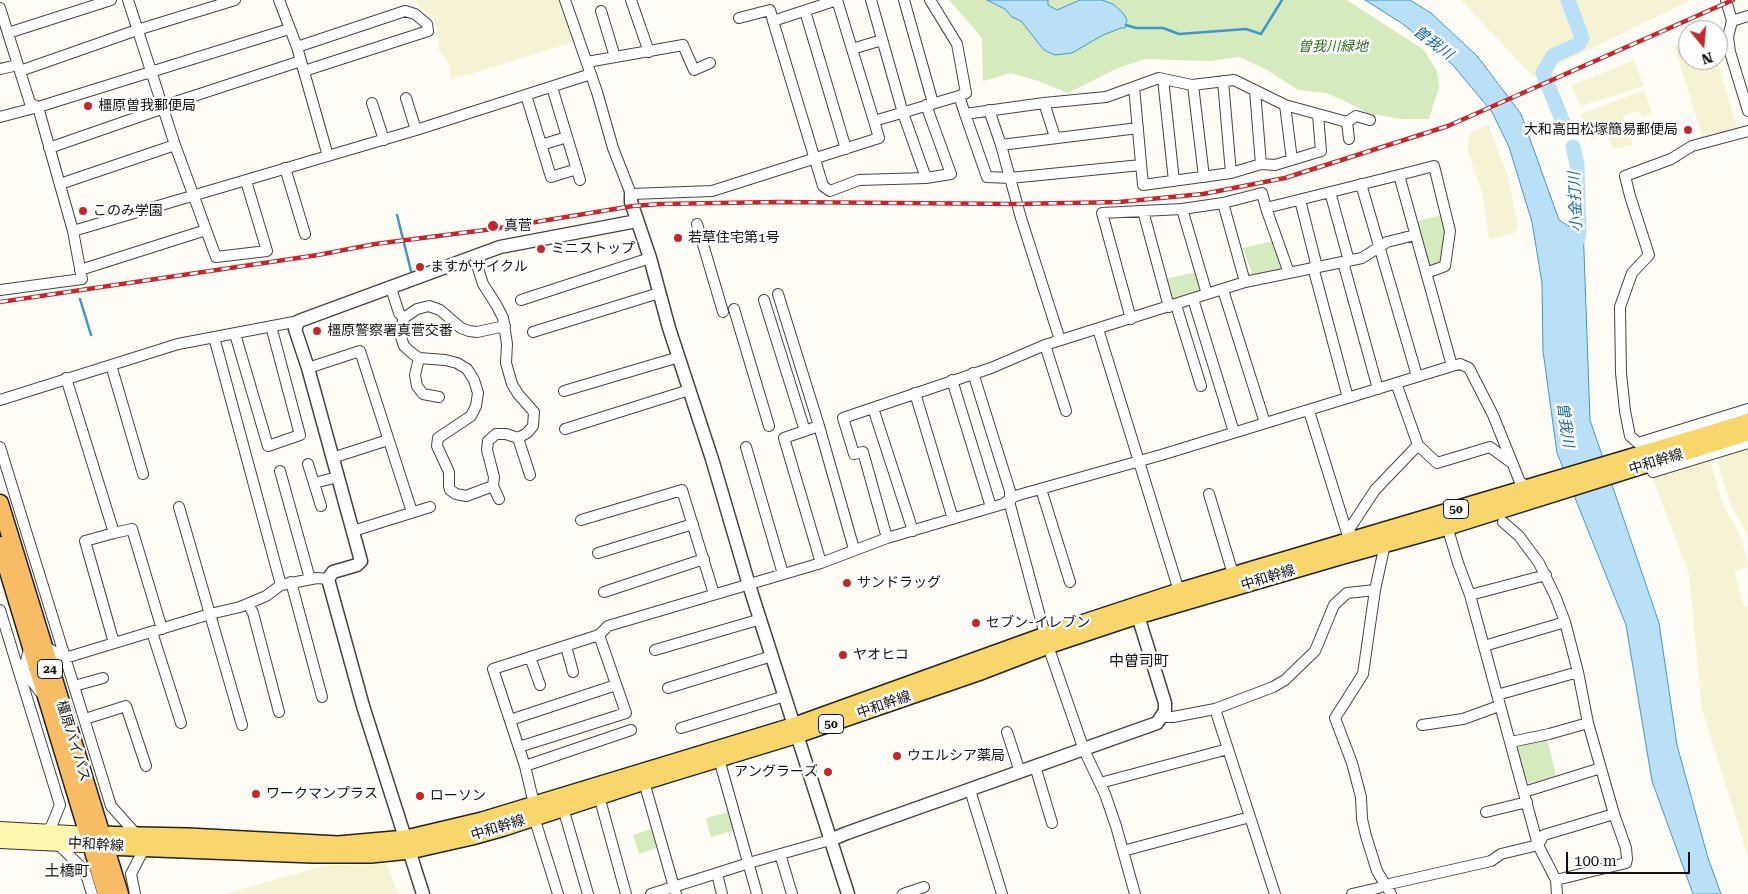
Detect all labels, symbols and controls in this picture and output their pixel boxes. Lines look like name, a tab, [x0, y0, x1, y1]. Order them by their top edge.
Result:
north arrow	[1678, 20, 1728, 70]
water label: 曽我川	[1410, 22, 1456, 64]
park label: 曽我川緑地	[1298, 39, 1368, 55]
text: N	[1700, 49, 1715, 68]
place label: 橿原曽我郵便局	[98, 98, 196, 114]
marker: 橿原曽我郵便局	[82, 100, 94, 112]
place label: 大和高田松塚簡易郵便局	[1524, 122, 1678, 138]
marker: 大和高田松塚簡易郵便局	[1682, 124, 1694, 136]
water label: 小金打川	[1566, 172, 1586, 232]
place label: このみ学園	[93, 203, 163, 219]
marker: このみ学園	[77, 205, 89, 217]
place label: 真菅	[504, 218, 532, 234]
marker: 真菅	[486, 219, 500, 233]
place label: 若草住宅第1号	[688, 230, 780, 246]
marker: 若草住宅第1号	[672, 232, 684, 244]
place label: ミニストップ	[551, 241, 635, 257]
marker: ミニストップ	[535, 243, 547, 255]
place label: ますがサイクル	[430, 259, 528, 275]
marker: ますがサイクル	[414, 261, 426, 273]
place label: 橿原警察署真菅交番	[327, 323, 453, 339]
marker: 橿原警察署真菅交番	[311, 325, 323, 337]
water label: 曽我川	[1553, 401, 1577, 449]
street label: 中和幹線	[1627, 446, 1685, 478]
road number: 50	[1444, 499, 1468, 518]
street label: 中和幹線	[1239, 562, 1297, 594]
place label: サンドラッグ	[857, 575, 941, 591]
marker: サンドラッグ	[841, 577, 853, 589]
place label: セブン-イレブン	[986, 615, 1090, 631]
marker: セブン-イレブン	[970, 617, 982, 629]
place label: ヤオヒコ	[853, 647, 909, 663]
marker: ヤオヒコ	[837, 649, 849, 661]
district label: 中曽司町	[1109, 653, 1169, 671]
road number: 24	[38, 660, 62, 679]
street label: 中和幹線	[855, 688, 913, 722]
street label: 橿原バイパス	[53, 698, 93, 784]
road number: 50	[818, 714, 844, 734]
place label: ウエルシア薬局	[907, 748, 1005, 764]
marker: ウエルシア薬局	[891, 750, 903, 762]
place label: アングラーズ	[734, 764, 818, 780]
marker: アングラーズ	[822, 766, 834, 778]
place label: ワークマンプラス	[266, 786, 378, 802]
marker: ワークマンプラス	[250, 788, 262, 800]
place label: ローソン	[430, 788, 486, 804]
marker: ローソン	[414, 790, 426, 802]
street label: 中和幹線	[469, 812, 527, 844]
street label: 中和幹線	[68, 835, 124, 855]
scale bar	[1568, 842, 1692, 874]
text: 100 m	[1574, 852, 1617, 870]
district label: 土橋町	[45, 863, 89, 881]

